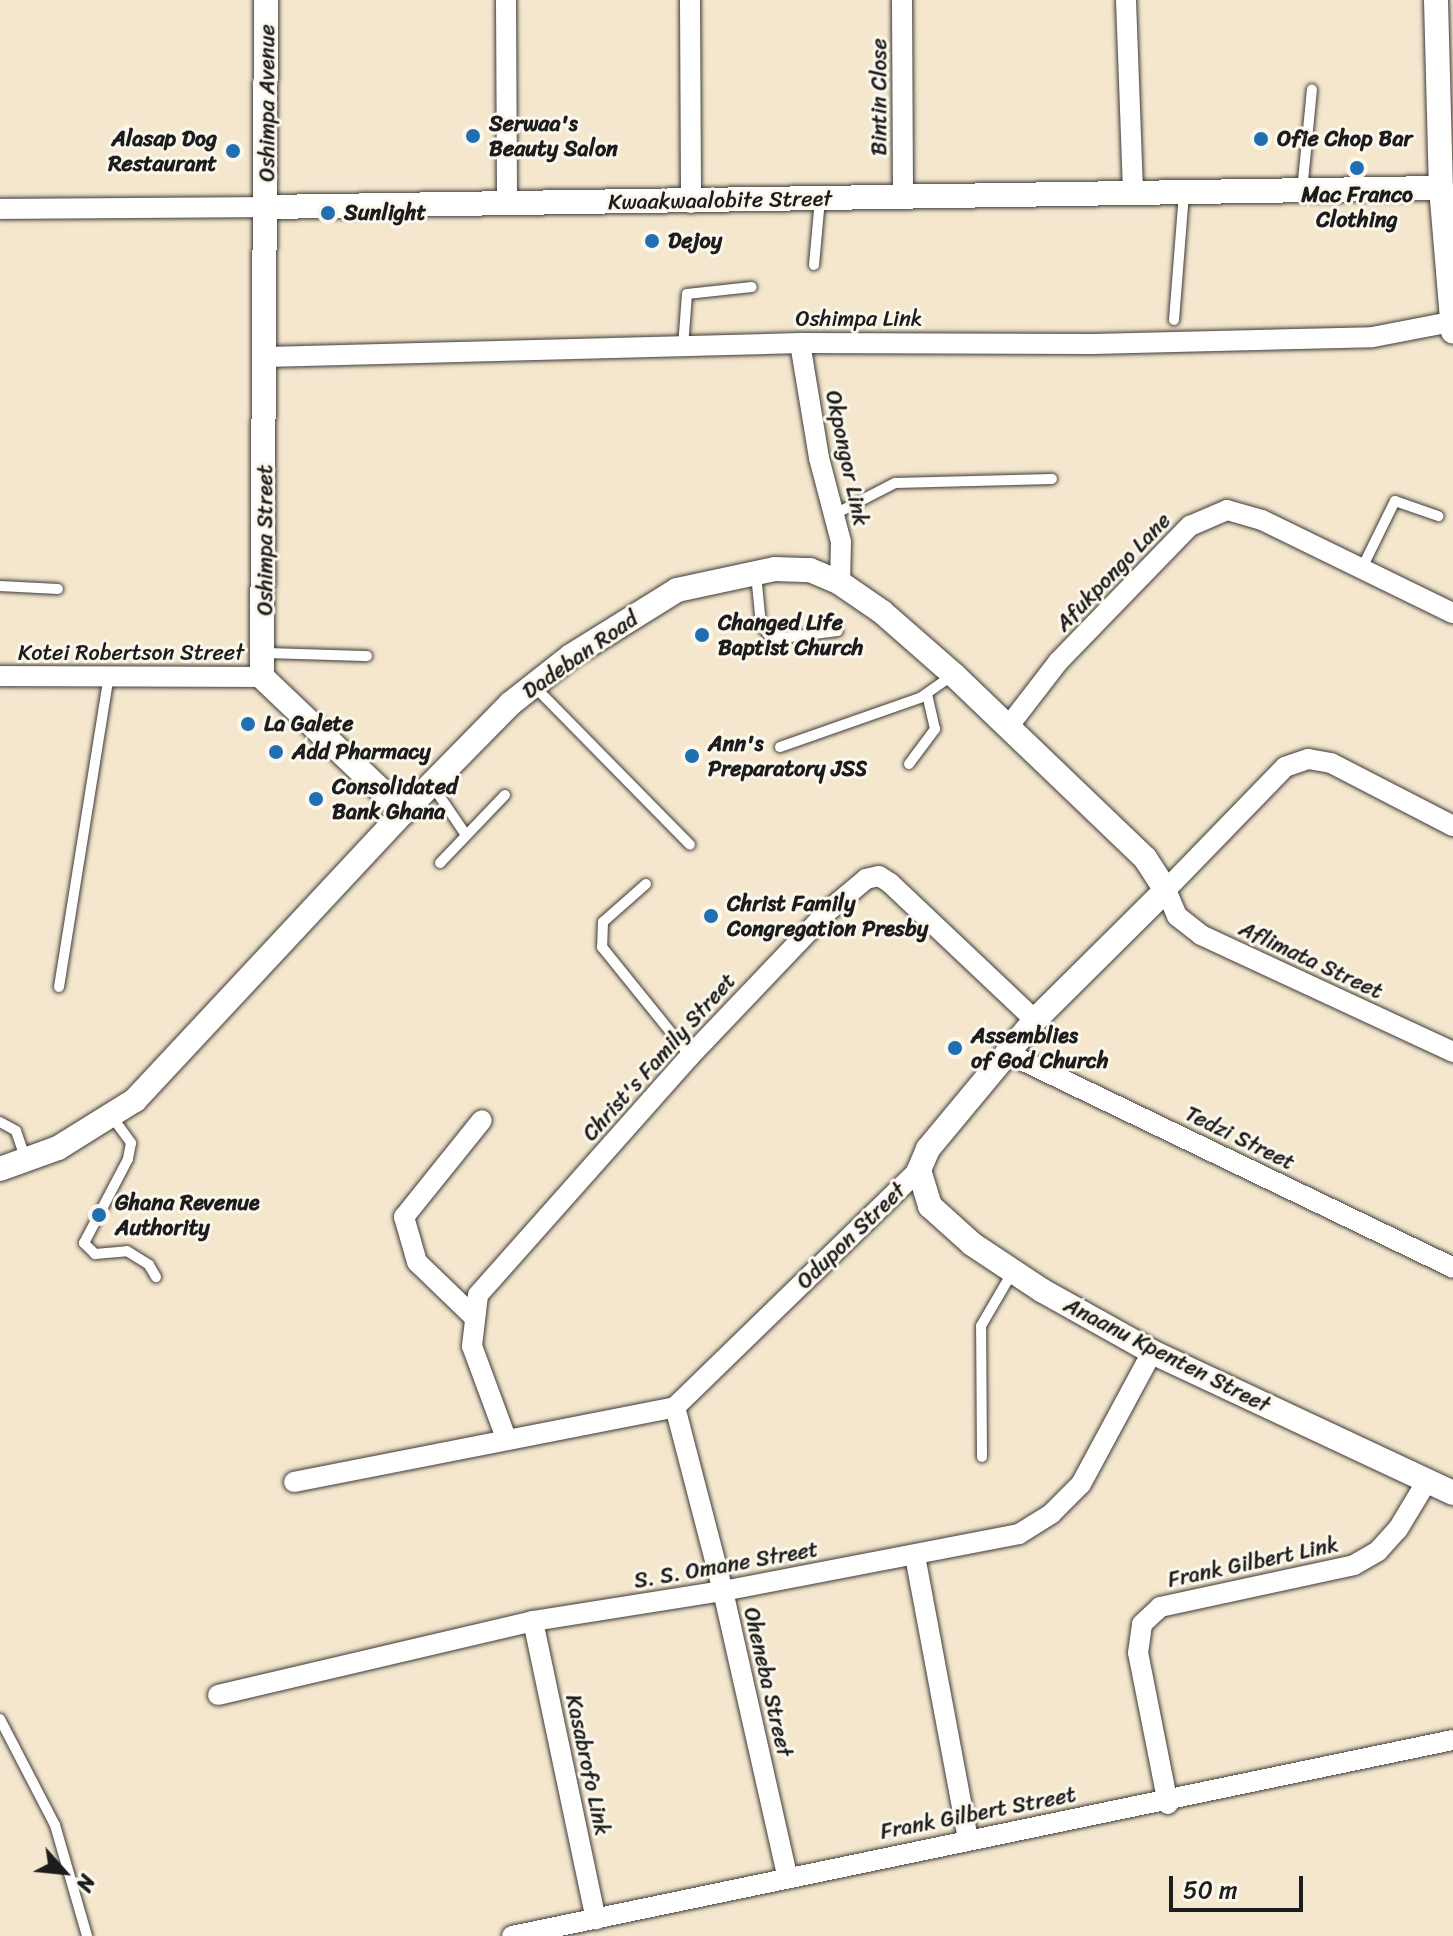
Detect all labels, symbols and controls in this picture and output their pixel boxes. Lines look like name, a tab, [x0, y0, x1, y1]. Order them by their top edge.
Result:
street label: Oshimpa Avenue	[254, 24, 280, 182]
street label: Bintin Close	[866, 38, 892, 156]
place label: Serwaa's Beauty Salon	[489, 110, 618, 162]
place label: Alasap Dog Restaurant	[108, 125, 217, 176]
place label: Ofie Chop Bar	[1277, 126, 1412, 152]
marker: Serwaa's Beauty Salon	[464, 127, 482, 145]
marker: Ofie Chop Bar	[1252, 130, 1270, 148]
marker: Alasap Dog Restaurant	[224, 142, 242, 160]
marker: Mac Franco Clothing	[1348, 159, 1366, 177]
place label: Mac Franco Clothing	[1301, 181, 1413, 232]
street label: Kwaakwaalobite Street	[607, 185, 833, 215]
place label: Sunlight	[344, 200, 426, 226]
marker: Sunlight	[319, 204, 337, 222]
place label: Dejoy	[668, 228, 722, 254]
marker: Dejoy	[643, 232, 661, 250]
street label: Oshimpa Link	[795, 306, 923, 332]
street label: Okpongor Link	[820, 388, 874, 528]
street label: Oshimpa Street	[252, 464, 278, 616]
street label: Afukpongo Lane	[1050, 507, 1176, 637]
street label: Dadeban Road	[517, 606, 643, 704]
place label: Changed Life Baptist Church	[718, 609, 863, 660]
marker: Changed Life Baptist Church	[693, 626, 711, 644]
street label: Kotei Robertson Street	[18, 640, 244, 666]
place label: La Galete	[264, 711, 353, 737]
marker: La Galete	[239, 715, 257, 733]
place label: Ann's Preparatory JSS	[708, 730, 867, 782]
place label: Add Pharmacy	[292, 739, 431, 765]
marker: Add Pharmacy	[267, 743, 285, 761]
marker: Ann's Preparatory JSS	[683, 747, 701, 765]
place label: Consolidated Bank Ghana	[332, 773, 458, 824]
marker: Consolidated Bank Ghana	[307, 790, 325, 808]
place label: Christ Family Congregation Presby	[727, 890, 929, 942]
marker: Christ Family Congregation Presby	[702, 907, 720, 925]
street label: Aflimata Street	[1235, 915, 1387, 1005]
street label: Christ's Family Street	[577, 968, 741, 1146]
place label: Assemblies of God Church	[971, 1022, 1108, 1074]
marker: Assemblies of God Church	[946, 1039, 964, 1057]
street label: Tedzi Street	[1181, 1100, 1299, 1176]
street label: Odupon Street	[791, 1177, 911, 1295]
place label: Ghana Revenue Authority	[115, 1189, 261, 1240]
marker: Ghana Revenue Authority	[90, 1206, 108, 1224]
street label: Anaanu Kpenten Street	[1060, 1292, 1274, 1418]
street label: Frank Gilbert Link	[1165, 1531, 1341, 1593]
street label: S. S. Omane Street	[631, 1536, 821, 1594]
street label: Oheneba Street	[738, 1605, 798, 1759]
street label: Kasabrofo Link	[560, 1692, 616, 1838]
street label: Frank Gilbert Street	[878, 1781, 1078, 1845]
north arrow	[24, 1832, 104, 1912]
scale bar	[1173, 1860, 1307, 1910]
text: N	[65, 1867, 107, 1899]
text: 50 m	[1183, 1869, 1238, 1911]

